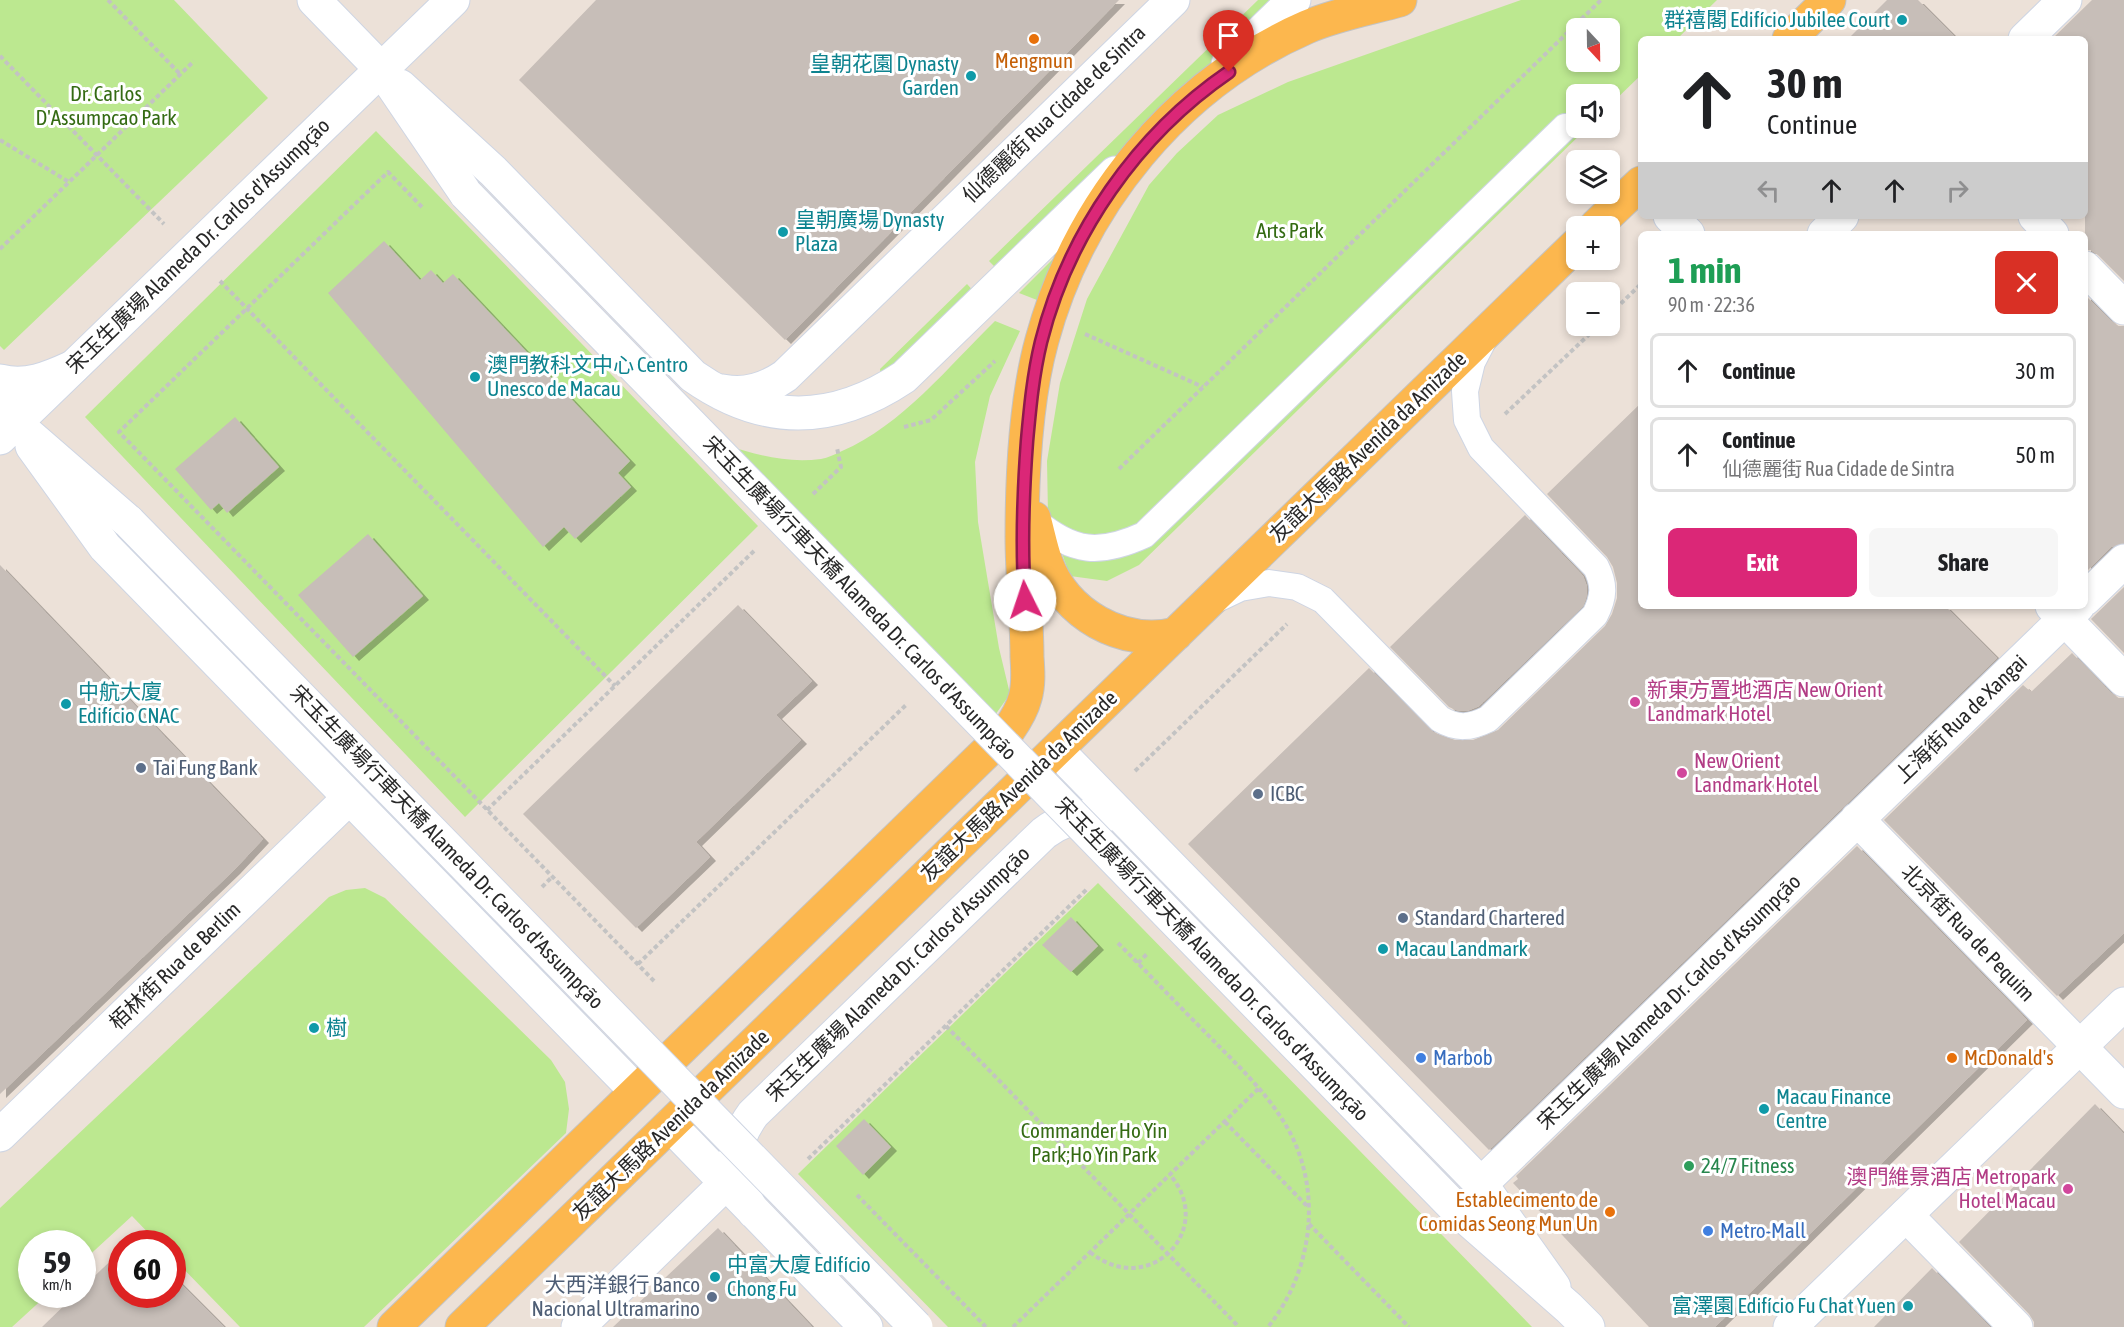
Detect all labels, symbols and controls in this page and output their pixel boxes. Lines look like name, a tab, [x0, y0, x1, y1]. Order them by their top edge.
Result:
place label: 群禧閣 Edifício Jubilee Court	[1664, 7, 1890, 31]
pin	[1203, 10, 1254, 72]
marker: 群禧閣 Edifício Jubilee Court	[1895, 13, 1909, 27]
north arrow	[1566, 18, 1620, 72]
map controls	[1566, 18, 1620, 336]
icon: arrive	[1212, 19, 1245, 52]
street label: 仙德麗街 Rua Cidade de Sintra	[957, 20, 1150, 207]
marker: Mengmun	[1027, 32, 1041, 46]
place label: Mengmun	[995, 48, 1073, 72]
place label: 皇朝花園 Dynasty Garden	[810, 51, 959, 99]
text: 30 m	[1767, 59, 1842, 107]
icon: ahead	[1668, 60, 1746, 138]
marker: 皇朝花園 Dynasty Garden	[964, 69, 978, 83]
park label: Dr. Carlos D'Assumpcao Park	[36, 81, 176, 129]
button: sound	[1566, 84, 1620, 138]
text: Continue	[1767, 109, 1857, 140]
street label: 宋玉生廣場 Alameda Dr. Carlos d'Assumpção	[61, 113, 334, 378]
button: layers	[1566, 150, 1620, 204]
icon: left	[1752, 174, 1785, 207]
icon: ahead	[1815, 174, 1848, 207]
icon: ahead	[1878, 174, 1911, 207]
icon: right	[1941, 174, 1974, 207]
place label: 皇朝廣場 Dynasty Plaza	[795, 207, 945, 255]
button: +	[1566, 216, 1620, 270]
park label: Arts Park	[1256, 218, 1324, 242]
marker: 皇朝廣場 Dynasty Plaza	[776, 225, 790, 239]
text: 1 min	[1668, 249, 1742, 291]
button: close	[1995, 251, 2058, 314]
button: −	[1566, 282, 1620, 336]
text: 90 m · 22:36	[1668, 293, 1755, 316]
street label: 友誼大馬路 Avenida da Amizade	[1264, 346, 1470, 546]
place label: 澳門教科文中心 Centro Unesco de Macau	[487, 352, 688, 400]
icon: ahead	[1671, 354, 1704, 387]
text: Continue	[1722, 358, 1796, 384]
text: 30 m	[2015, 358, 2055, 384]
marker: 澳門教科文中心 Centro Unesco de Macau	[468, 370, 482, 384]
text: Continue	[1722, 427, 1796, 453]
street label: 宋玉生廣場行車天橋 Alameda Dr. Carlos d'Assumpção	[699, 431, 1022, 764]
icon: ahead	[1671, 438, 1704, 471]
text: 50 m	[2015, 442, 2055, 468]
text: 仙德麗街 Rua Cidade de Sintra	[1722, 457, 1955, 480]
button: Exit	[1668, 528, 1857, 597]
button: Share	[1869, 528, 2058, 597]
position arrow	[993, 568, 1057, 632]
street label: 上海街 Rua de Xangai	[1889, 649, 2031, 787]
place label: 新東方置地酒店 New Orient Landmark Hotel	[1647, 677, 1883, 725]
place label: 中航大廈 Edifício CNAC	[78, 679, 180, 727]
street label: 宋玉生廣場行車天橋 Alameda Dr. Carlos d'Assumpção	[286, 680, 609, 1013]
street label: 友誼大馬路 Avenida da Amizade	[915, 685, 1121, 885]
marker: 新東方置地酒店 New Orient Landmark Hotel	[1628, 695, 1642, 709]
marker: 中航大廈 Edifício CNAC	[59, 697, 73, 711]
place label: New Orient Landmark Hotel	[1694, 748, 1819, 796]
place label: Tai Fung Bank	[153, 755, 258, 779]
marker: Tai Fung Bank	[134, 761, 148, 775]
marker: New Orient Landmark Hotel	[1675, 766, 1689, 780]
place label: ICBC	[1270, 781, 1305, 805]
marker: ICBC	[1251, 787, 1265, 801]
street label: 宋玉生廣場行車天橋 Alameda Dr. Carlos d'Assumpção	[1051, 792, 1374, 1125]
street label: 宋玉生廣場 Alameda Dr. Carlos d'Assumpção	[761, 841, 1034, 1106]
street label: 北京街 Rua de Pequim	[1897, 859, 2040, 1006]
street label: 宋玉生廣場 Alameda Dr. Carlos d'Assumpção	[1532, 869, 1805, 1134]
street label: 栢林街 Rua de Berlim	[104, 897, 245, 1034]
place label: Standard Chartered	[1415, 905, 1565, 929]
marker: Standard Chartered	[1396, 911, 1410, 925]
place label: Macau Landmark	[1395, 936, 1528, 960]
marker: Macau Landmark	[1376, 942, 1390, 956]
place label: 樹	[326, 1015, 347, 1039]
marker: 樹	[307, 1021, 321, 1035]
street label: 友誼大馬路 Avenida da Amizade	[567, 1024, 773, 1224]
place label: Marbob	[1433, 1045, 1493, 1069]
place label: McDonald's	[1964, 1045, 2054, 1069]
marker: Marbob	[1414, 1051, 1428, 1065]
marker: McDonald's	[1945, 1051, 1959, 1065]
place label: Macau Finance Centre	[1776, 1084, 1891, 1132]
marker: Macau Finance Centre	[1757, 1102, 1771, 1116]
park label: Commander Ho Yin Park;Ho Yin Park	[1021, 1118, 1167, 1166]
place label: 24/7 Fitness	[1701, 1153, 1794, 1177]
marker: 24/7 Fitness	[1682, 1159, 1696, 1173]
place label: 澳門維景酒店 Metropark Hotel Macau	[1846, 1164, 2056, 1212]
marker: 澳門維景酒店 Metropark Hotel Macau	[2061, 1182, 2075, 1196]
place label: Establecimento de Comidas Seong Mun Un	[1419, 1187, 1598, 1235]
marker: Establecimento de Comidas Seong Mun Un	[1603, 1205, 1617, 1219]
place label: Metro-Mall	[1720, 1218, 1806, 1242]
marker: Metro-Mall	[1701, 1224, 1715, 1238]
speed limit sign: 60	[108, 1230, 186, 1308]
text: 59	[43, 1245, 71, 1279]
place label: 中富大廈 Edifício Chong Fu	[727, 1252, 871, 1300]
marker: 中富大廈 Edifício Chong Fu	[708, 1270, 722, 1284]
place label: 大西洋銀行 Banco Nacional Ultramarino	[531, 1272, 700, 1320]
text: km/h	[42, 1276, 72, 1293]
marker: 大西洋銀行 Banco Nacional Ultramarino	[705, 1290, 719, 1304]
place label: 富澤園 Edifício Fu Chat Yuen	[1672, 1293, 1896, 1317]
marker: 富澤園 Edifício Fu Chat Yuen	[1901, 1299, 1915, 1313]

